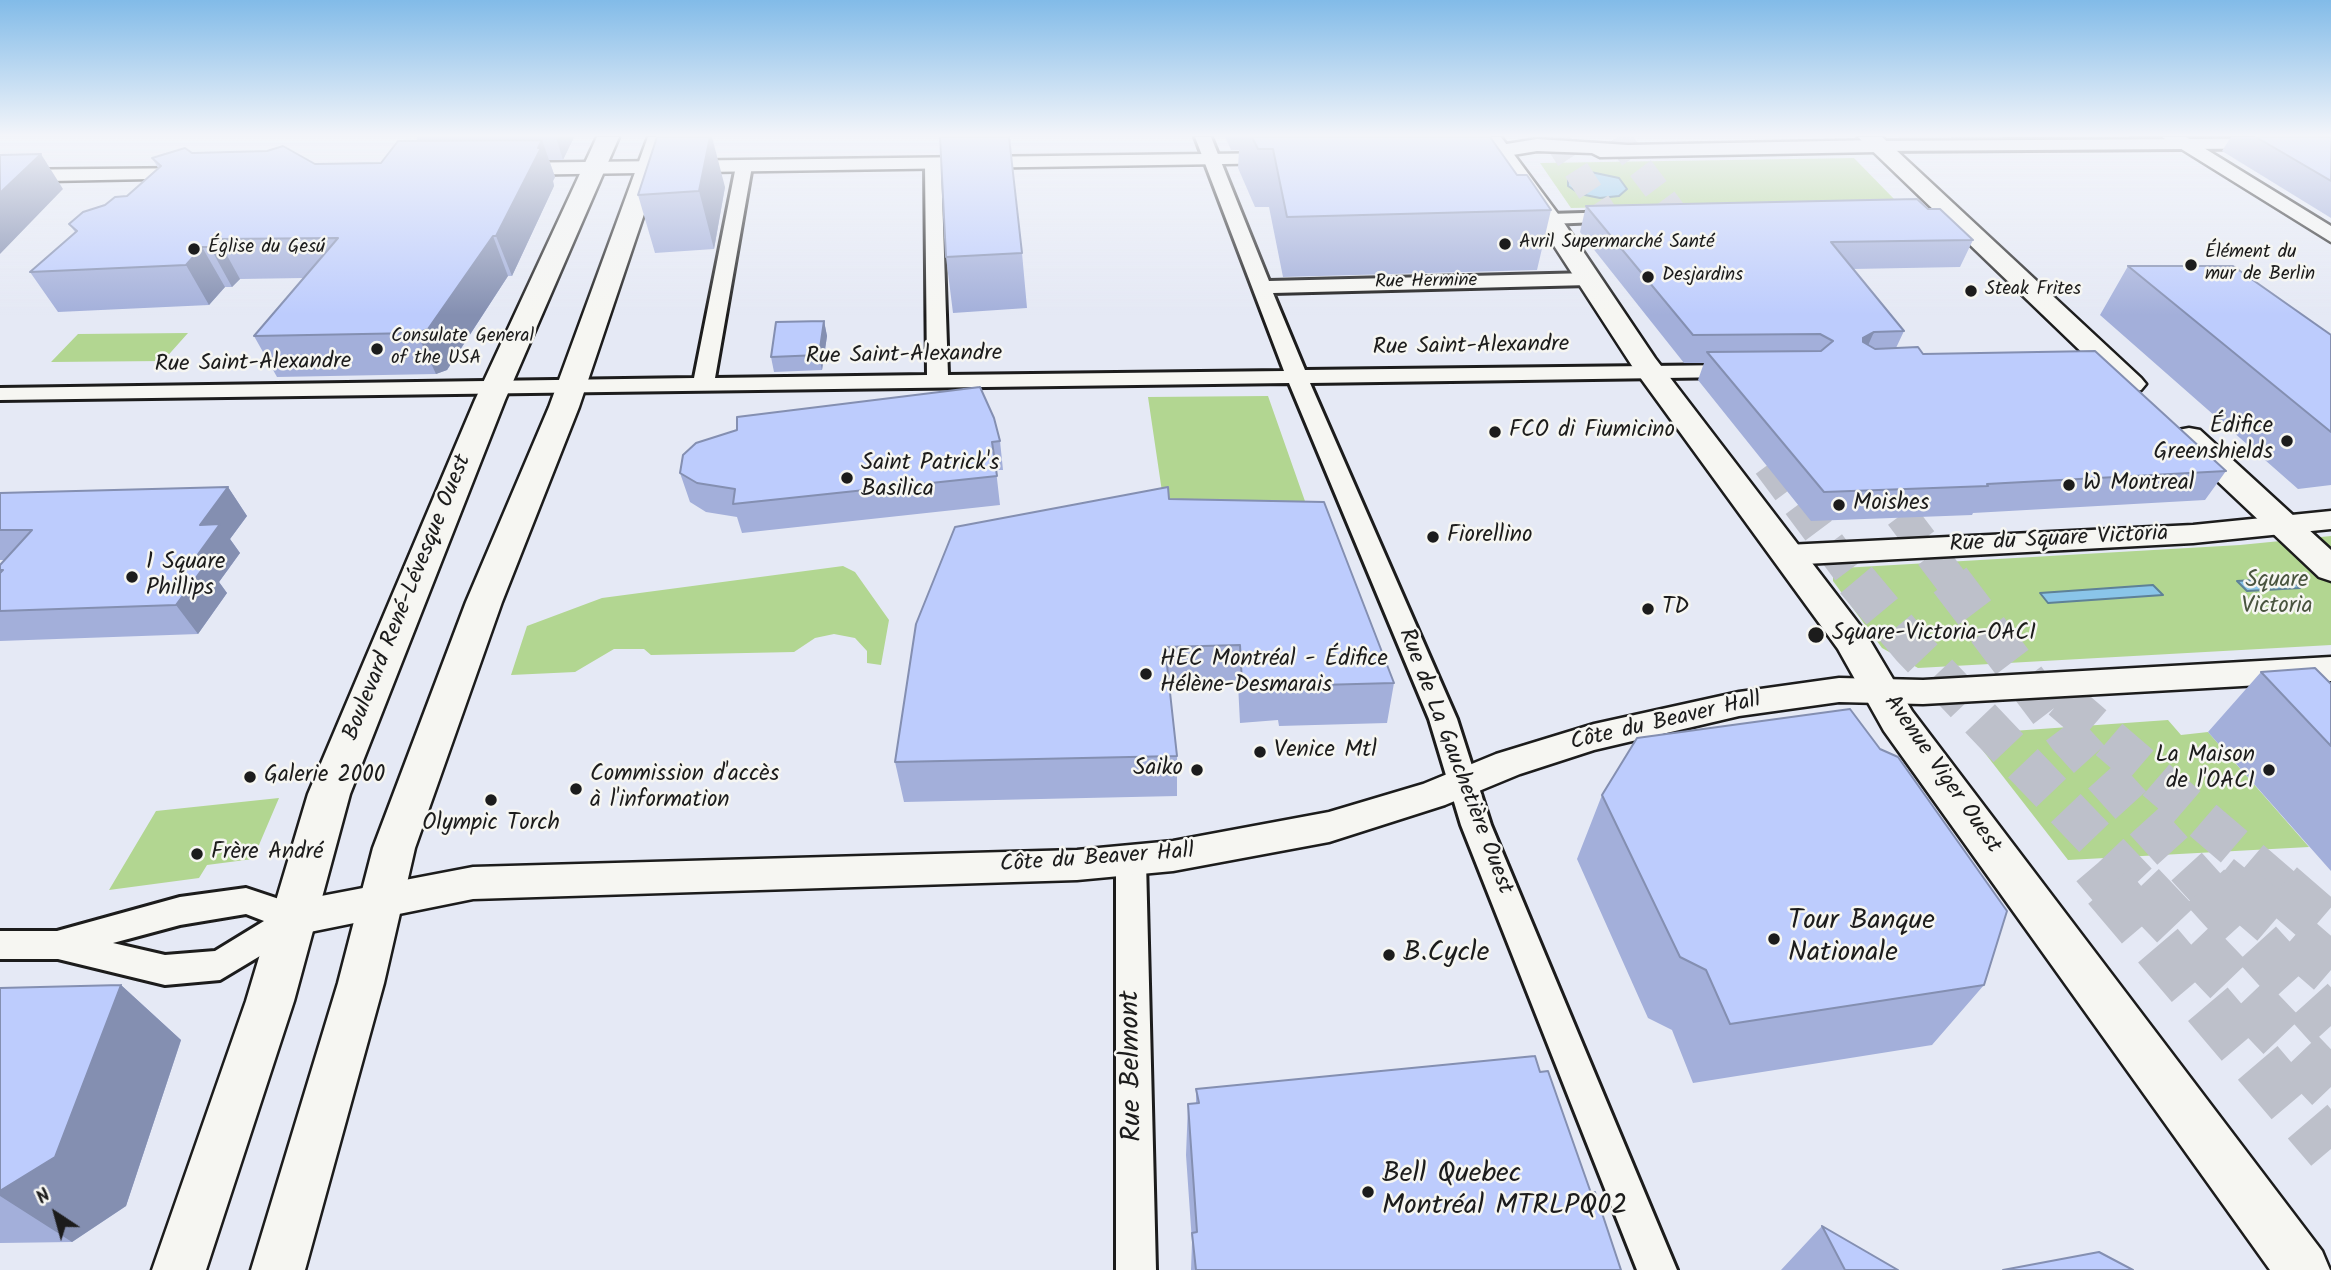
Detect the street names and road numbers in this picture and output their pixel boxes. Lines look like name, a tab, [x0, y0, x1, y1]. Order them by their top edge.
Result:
street label: Rue Hermine	[1375, 271, 1477, 295]
street label: Rue Saint-Alexandre	[1373, 332, 1569, 364]
street label: Rue Saint-Alexandre	[806, 341, 1002, 373]
street label: Rue Saint-Alexandre	[155, 349, 351, 381]
street label: Boulevard René-Lévesque Ouest	[339, 451, 479, 745]
street label: Rue du Square Victoria	[1949, 521, 2169, 561]
street label: Rue de La Gauchetière Ouest	[1391, 625, 1517, 899]
street label: Côte du Beaver Hall	[1568, 688, 1764, 758]
street label: Avenue Viger Ouest	[1876, 691, 2006, 859]
street label: Côte du Beaver Hall	[999, 839, 1195, 881]
street label: Rue Belmont	[1116, 990, 1152, 1142]

